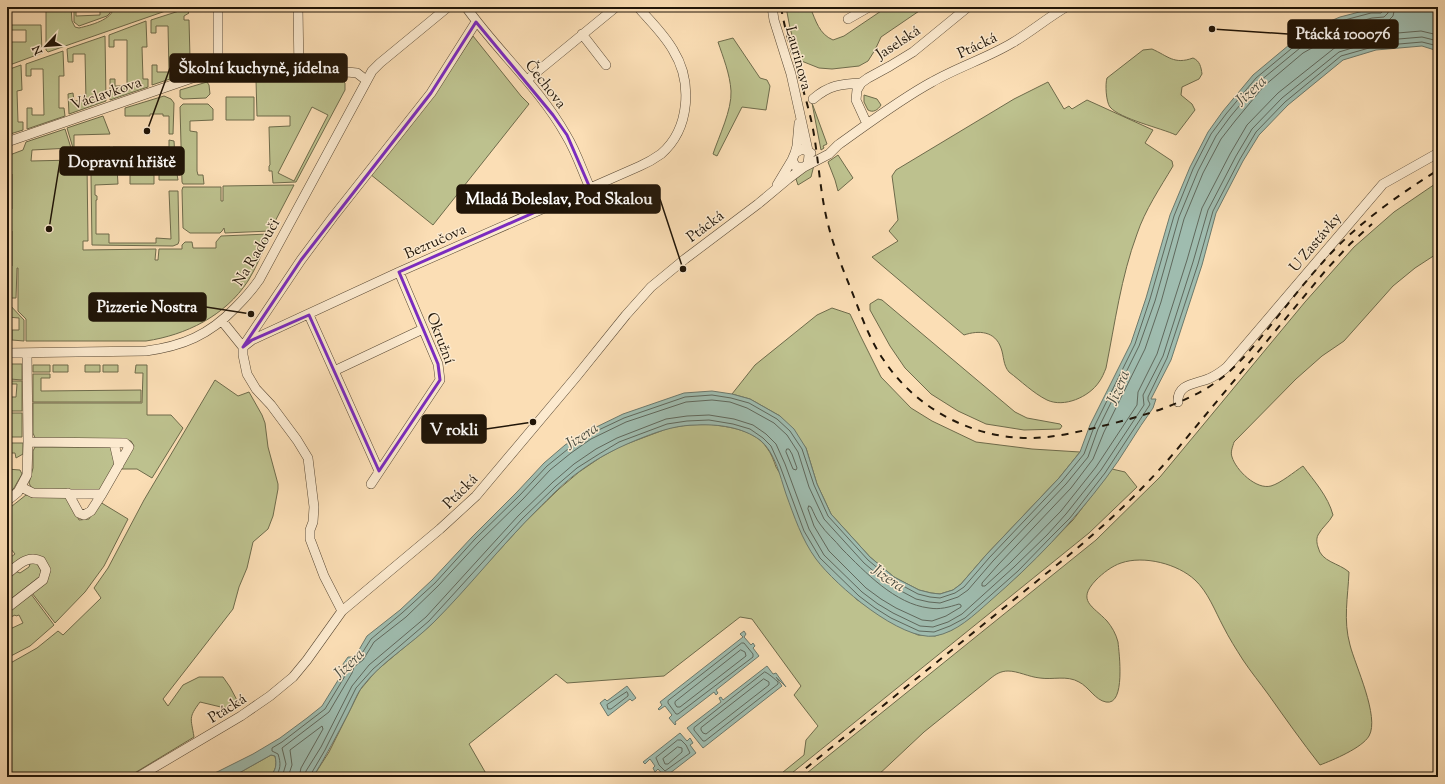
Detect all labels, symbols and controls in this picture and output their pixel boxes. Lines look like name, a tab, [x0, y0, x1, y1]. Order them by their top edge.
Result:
callout: Ptácká 100076	[1288, 20, 1398, 48]
street label: Jaselská	[872, 21, 925, 66]
street label: Laurinova	[779, 24, 816, 93]
text: Ptácká 100076	[1296, 24, 1390, 47]
north arrow	[26, 26, 66, 66]
street label: Ptácká	[954, 28, 1001, 65]
text: N	[29, 42, 47, 58]
callout: Školní kuchyně, jídelna	[170, 54, 347, 82]
street label: Čechova	[519, 56, 571, 114]
text: Školní kuchyně, jídelna	[179, 57, 340, 81]
water label: Jizera	[1230, 71, 1273, 113]
street label: Václavkova	[68, 72, 145, 116]
callout: Dopravní hřiště	[60, 147, 184, 175]
text: Dopravní hřiště	[68, 152, 177, 175]
callout: Mladá Boleslav, Pod Skalou	[457, 185, 660, 213]
text: Mladá Boleslav, Pod Skalou	[465, 189, 653, 212]
street label: Ptácká	[683, 206, 729, 248]
street label: U Zastávky	[1285, 208, 1348, 277]
street label: Na Radouči	[229, 215, 286, 291]
street label: Bezručova	[401, 219, 470, 265]
callout: Pizzerie Nostra	[89, 293, 206, 321]
text: Pizzerie Nostra	[97, 297, 198, 320]
street label: Okružní	[420, 310, 459, 367]
water label: Jizera	[1101, 367, 1137, 410]
callout: V rokli	[422, 415, 486, 443]
water label: Jizera	[560, 418, 604, 457]
text: V rokli	[430, 420, 479, 443]
street label: Ptácká	[439, 470, 483, 514]
water label: Jizera	[865, 559, 909, 599]
water label: Jizera	[328, 644, 371, 686]
street label: Ptácká	[204, 689, 251, 729]

